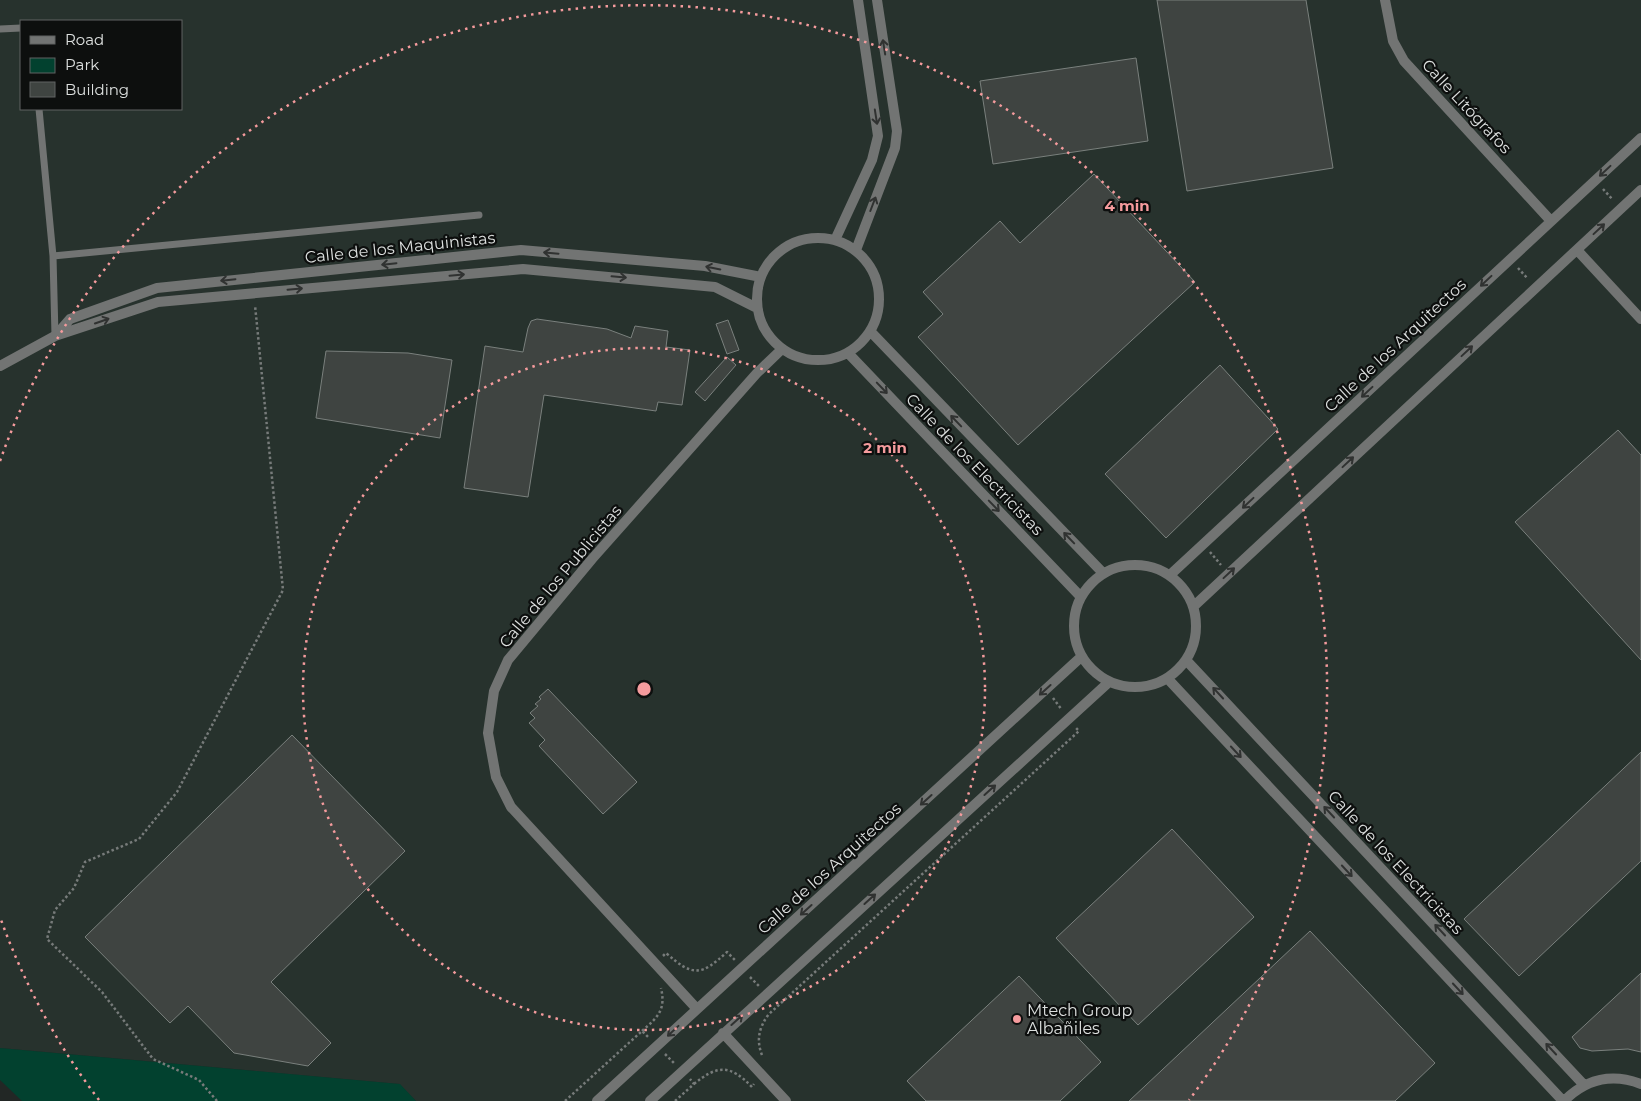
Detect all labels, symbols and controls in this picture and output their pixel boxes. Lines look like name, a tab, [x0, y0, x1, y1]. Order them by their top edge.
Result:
legend	[20, 20, 182, 110]
text: Road	[65, 30, 104, 49]
one-way arrow	[879, 40, 889, 56]
text: Park	[65, 55, 99, 74]
street label: Calle Litógrafos	[1418, 55, 1515, 158]
text: Building	[65, 80, 129, 99]
one-way arrow	[871, 109, 881, 125]
one-way arrow	[1599, 165, 1612, 177]
text: 4 min	[1104, 196, 1150, 215]
one-way arrow	[870, 197, 879, 212]
one-way arrow	[1593, 223, 1605, 235]
street label: Calle de los Maquinistas	[304, 228, 496, 267]
one-way arrow	[543, 248, 559, 258]
one-way arrow	[382, 259, 398, 268]
one-way arrow	[705, 262, 721, 272]
one-way arrow	[449, 270, 465, 280]
one-way arrow	[611, 272, 627, 281]
one-way arrow	[220, 275, 236, 285]
street label: Calle de los Arquitectos	[1321, 275, 1470, 416]
one-way arrow	[1480, 275, 1492, 287]
one-way arrow	[287, 285, 303, 294]
one-way arrow	[94, 316, 110, 326]
one-way arrow	[1461, 345, 1474, 357]
one-way arrow	[876, 382, 888, 395]
one-way arrow	[1361, 386, 1373, 398]
street label: Calle de los Electricistas	[902, 390, 1047, 539]
one-way arrow	[950, 414, 962, 427]
text: 2 min	[863, 438, 907, 457]
one-way arrow	[1342, 456, 1355, 468]
one-way arrow	[1242, 497, 1254, 509]
one-way arrow	[988, 500, 1000, 512]
street label: Calle de los Publicistas	[495, 501, 626, 651]
one-way arrow	[1063, 531, 1075, 544]
one-way arrow	[1223, 567, 1236, 579]
centre of rings	[635, 680, 653, 698]
one-way arrow	[1039, 684, 1052, 696]
one-way arrow	[1212, 687, 1224, 700]
one-way arrow	[1230, 746, 1242, 758]
one-way arrow	[984, 784, 997, 796]
street label: Calle de los Electricistas	[1324, 787, 1467, 938]
one-way arrow	[919, 794, 932, 806]
street label: Calle de los Arquitectos	[754, 799, 905, 938]
one-way arrow	[1323, 805, 1335, 818]
one-way arrow	[1341, 864, 1353, 877]
one-way arrow	[864, 893, 877, 905]
one-way arrow	[799, 904, 812, 915]
one-way arrow	[1434, 924, 1446, 937]
one-way arrow	[1452, 983, 1464, 996]
place label: Mtech Group Albañiles	[1027, 1001, 1132, 1038]
marker: Mtech Group Albañiles	[1011, 1013, 1023, 1025]
one-way arrow	[731, 1014, 743, 1026]
one-way arrow	[667, 1025, 679, 1037]
one-way arrow	[1545, 1043, 1557, 1055]

